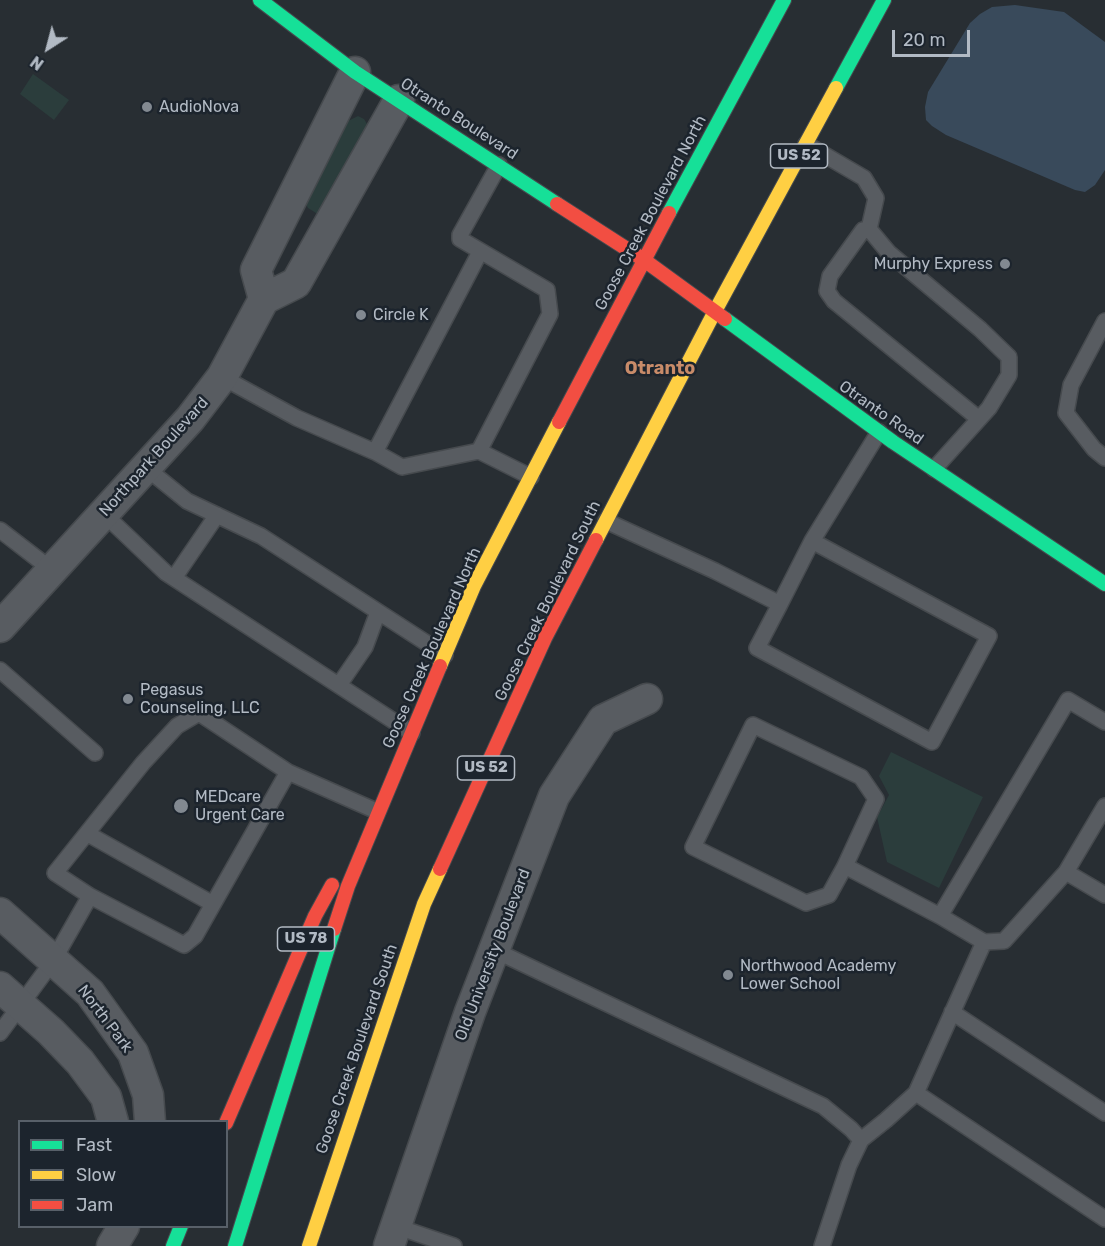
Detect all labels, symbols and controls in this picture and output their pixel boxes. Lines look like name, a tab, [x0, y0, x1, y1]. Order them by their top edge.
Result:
north arrow	[18, 18, 78, 78]
scale bar	[895, 18, 973, 56]
text: 20 m	[903, 29, 945, 51]
text: N	[27, 52, 47, 74]
street label: Otranto Boulevard	[397, 74, 521, 164]
place label: AudioNova	[159, 97, 239, 117]
marker: AudioNova	[140, 100, 154, 114]
street label: Goose Creek Boulevard North	[591, 112, 711, 314]
road number: US 52	[770, 144, 828, 168]
place label: Murphy Express	[874, 254, 993, 274]
marker: Murphy Express	[998, 257, 1012, 271]
place label: Circle K	[373, 305, 429, 325]
marker: Circle K	[354, 308, 368, 322]
district label: Otranto	[625, 358, 695, 380]
street label: Otranto Road	[835, 377, 927, 449]
street label: Northpark Boulevard	[95, 393, 213, 521]
street label: Goose Creek Boulevard South	[491, 498, 605, 704]
street label: Goose Creek Boulevard North	[379, 544, 485, 752]
place label: Pegasus Counseling, LLC	[140, 680, 260, 718]
marker: Pegasus Counseling, LLC	[121, 692, 135, 706]
road number: US 52	[458, 756, 514, 780]
place label: MEDcare Urgent Care	[195, 787, 285, 825]
marker: MEDcare Urgent Care	[172, 797, 190, 815]
street label: Old University Boulevard	[451, 866, 535, 1044]
road number: US 78	[278, 927, 334, 951]
street label: Goose Creek Boulevard South	[312, 942, 402, 1156]
place label: Northwood Academy Lower School	[740, 956, 896, 994]
marker: Northwood Academy Lower School	[721, 968, 735, 982]
street label: North Park	[73, 981, 137, 1057]
legend	[18, 1120, 228, 1228]
text: Fast	[76, 1134, 112, 1156]
text: Slow	[76, 1164, 116, 1186]
text: Jam	[76, 1194, 113, 1216]

